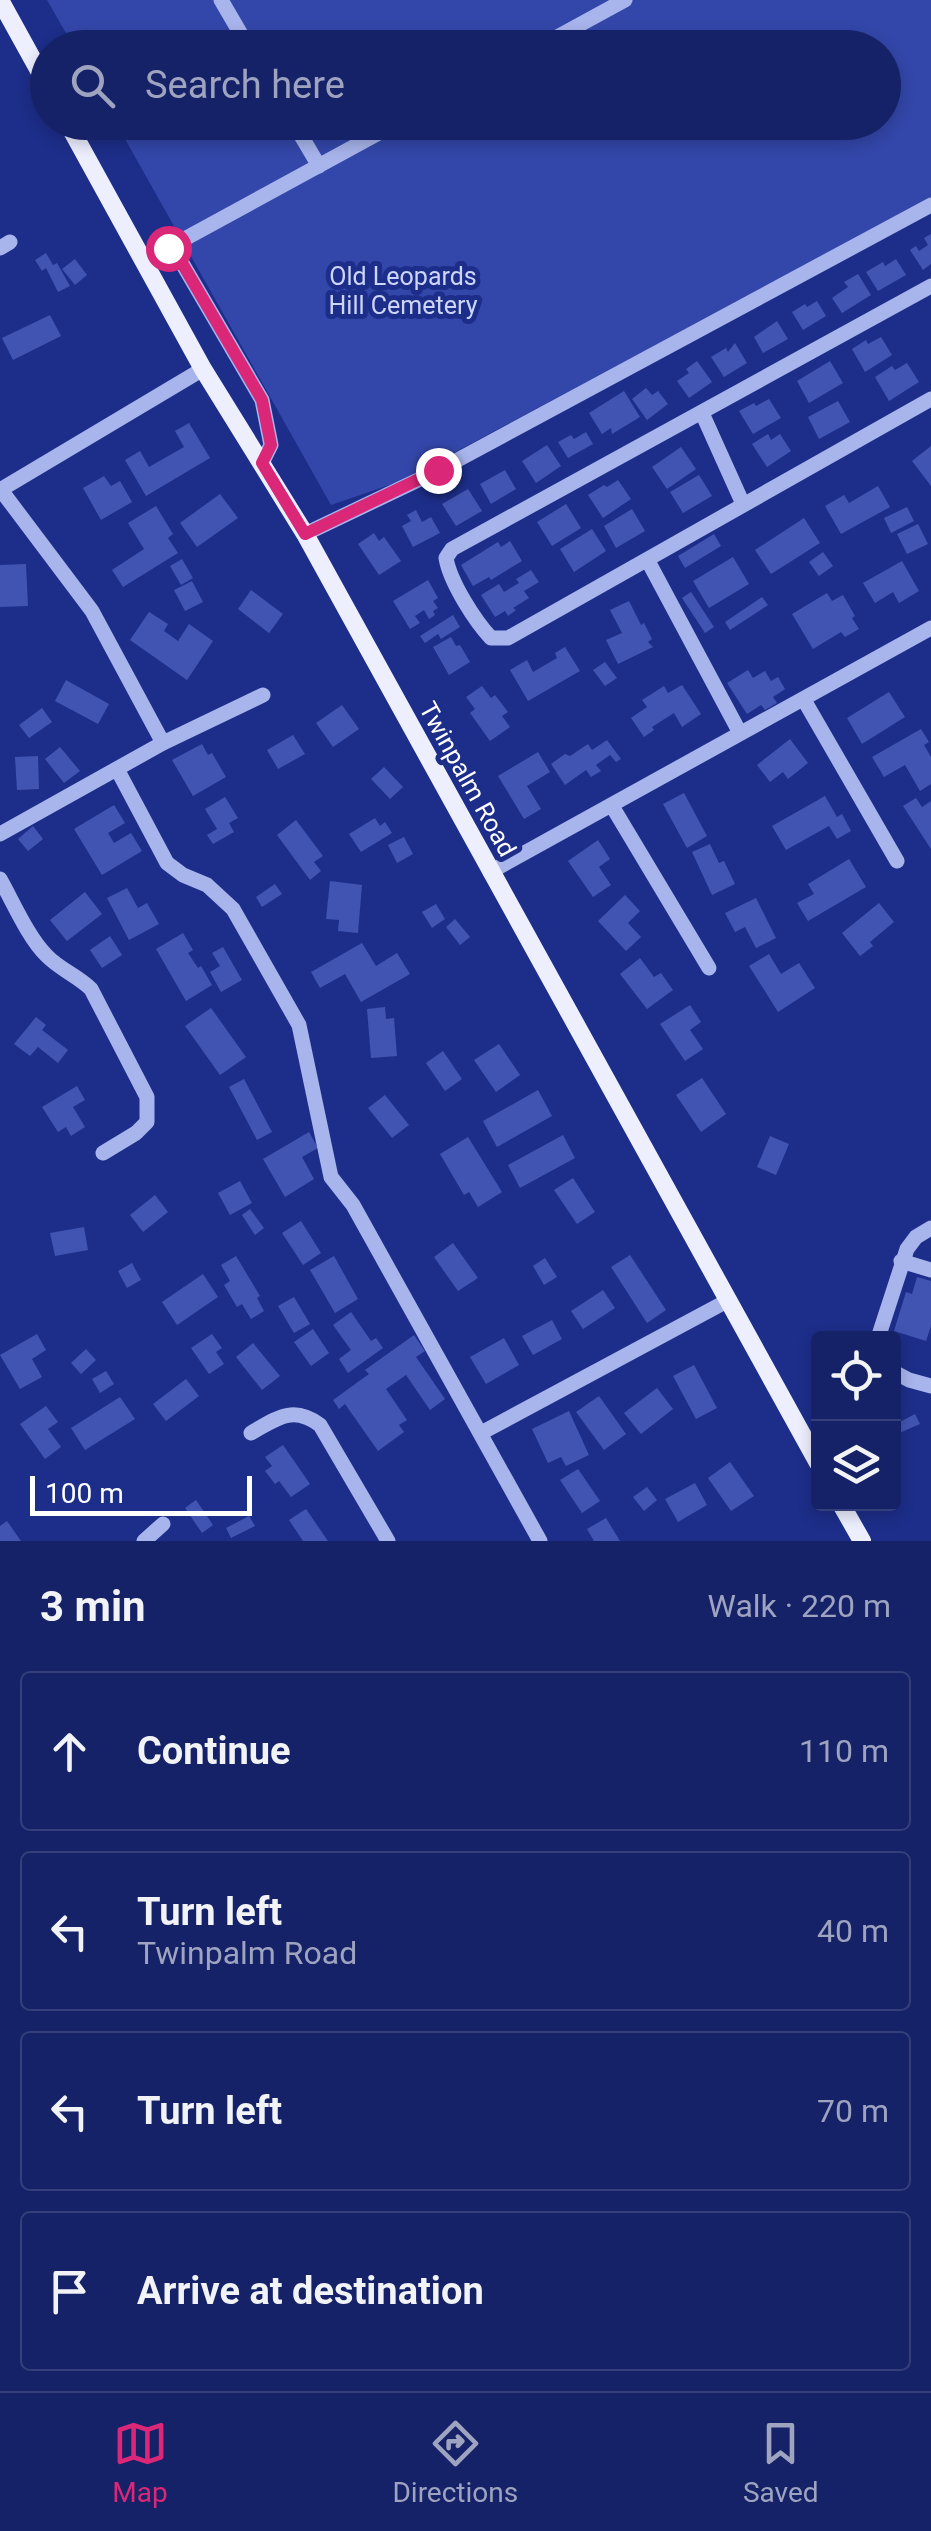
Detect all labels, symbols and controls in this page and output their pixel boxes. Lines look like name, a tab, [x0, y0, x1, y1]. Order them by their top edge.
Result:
search box	[30, 30, 901, 140]
icon: search	[65, 58, 120, 113]
text: Search here	[145, 63, 345, 107]
route start	[146, 226, 192, 272]
park label: Old Leopards Hill Cemetery	[329, 262, 478, 320]
route end	[416, 448, 462, 494]
street label: Twinpalm Road	[413, 697, 522, 862]
map controls	[811, 1331, 901, 1511]
button: locate	[811, 1331, 901, 1421]
button: layers	[811, 1421, 901, 1511]
scale bar	[30, 1471, 252, 1516]
text: 100 m	[45, 1477, 124, 1510]
text: 3 min	[40, 1582, 146, 1631]
text: Walk · 220 m	[708, 1587, 891, 1625]
icon: ahead	[42, 1724, 97, 1779]
text: Continue	[137, 1729, 291, 1773]
text: 110 m	[799, 1732, 889, 1770]
text: Turn left	[137, 1890, 282, 1934]
icon: left	[42, 1904, 97, 1959]
text: 40 m	[817, 1912, 889, 1950]
text: Twinpalm Road	[137, 1934, 357, 1972]
icon: left	[42, 2084, 97, 2139]
text: Turn left	[137, 2089, 282, 2133]
text: 70 m	[817, 2092, 889, 2130]
icon: arrive	[42, 2264, 97, 2319]
text: Arrive at destination	[137, 2269, 484, 2313]
tab: Map	[112, 2416, 168, 2509]
tab: Directions	[392, 2416, 518, 2509]
tab: Saved	[743, 2416, 819, 2509]

